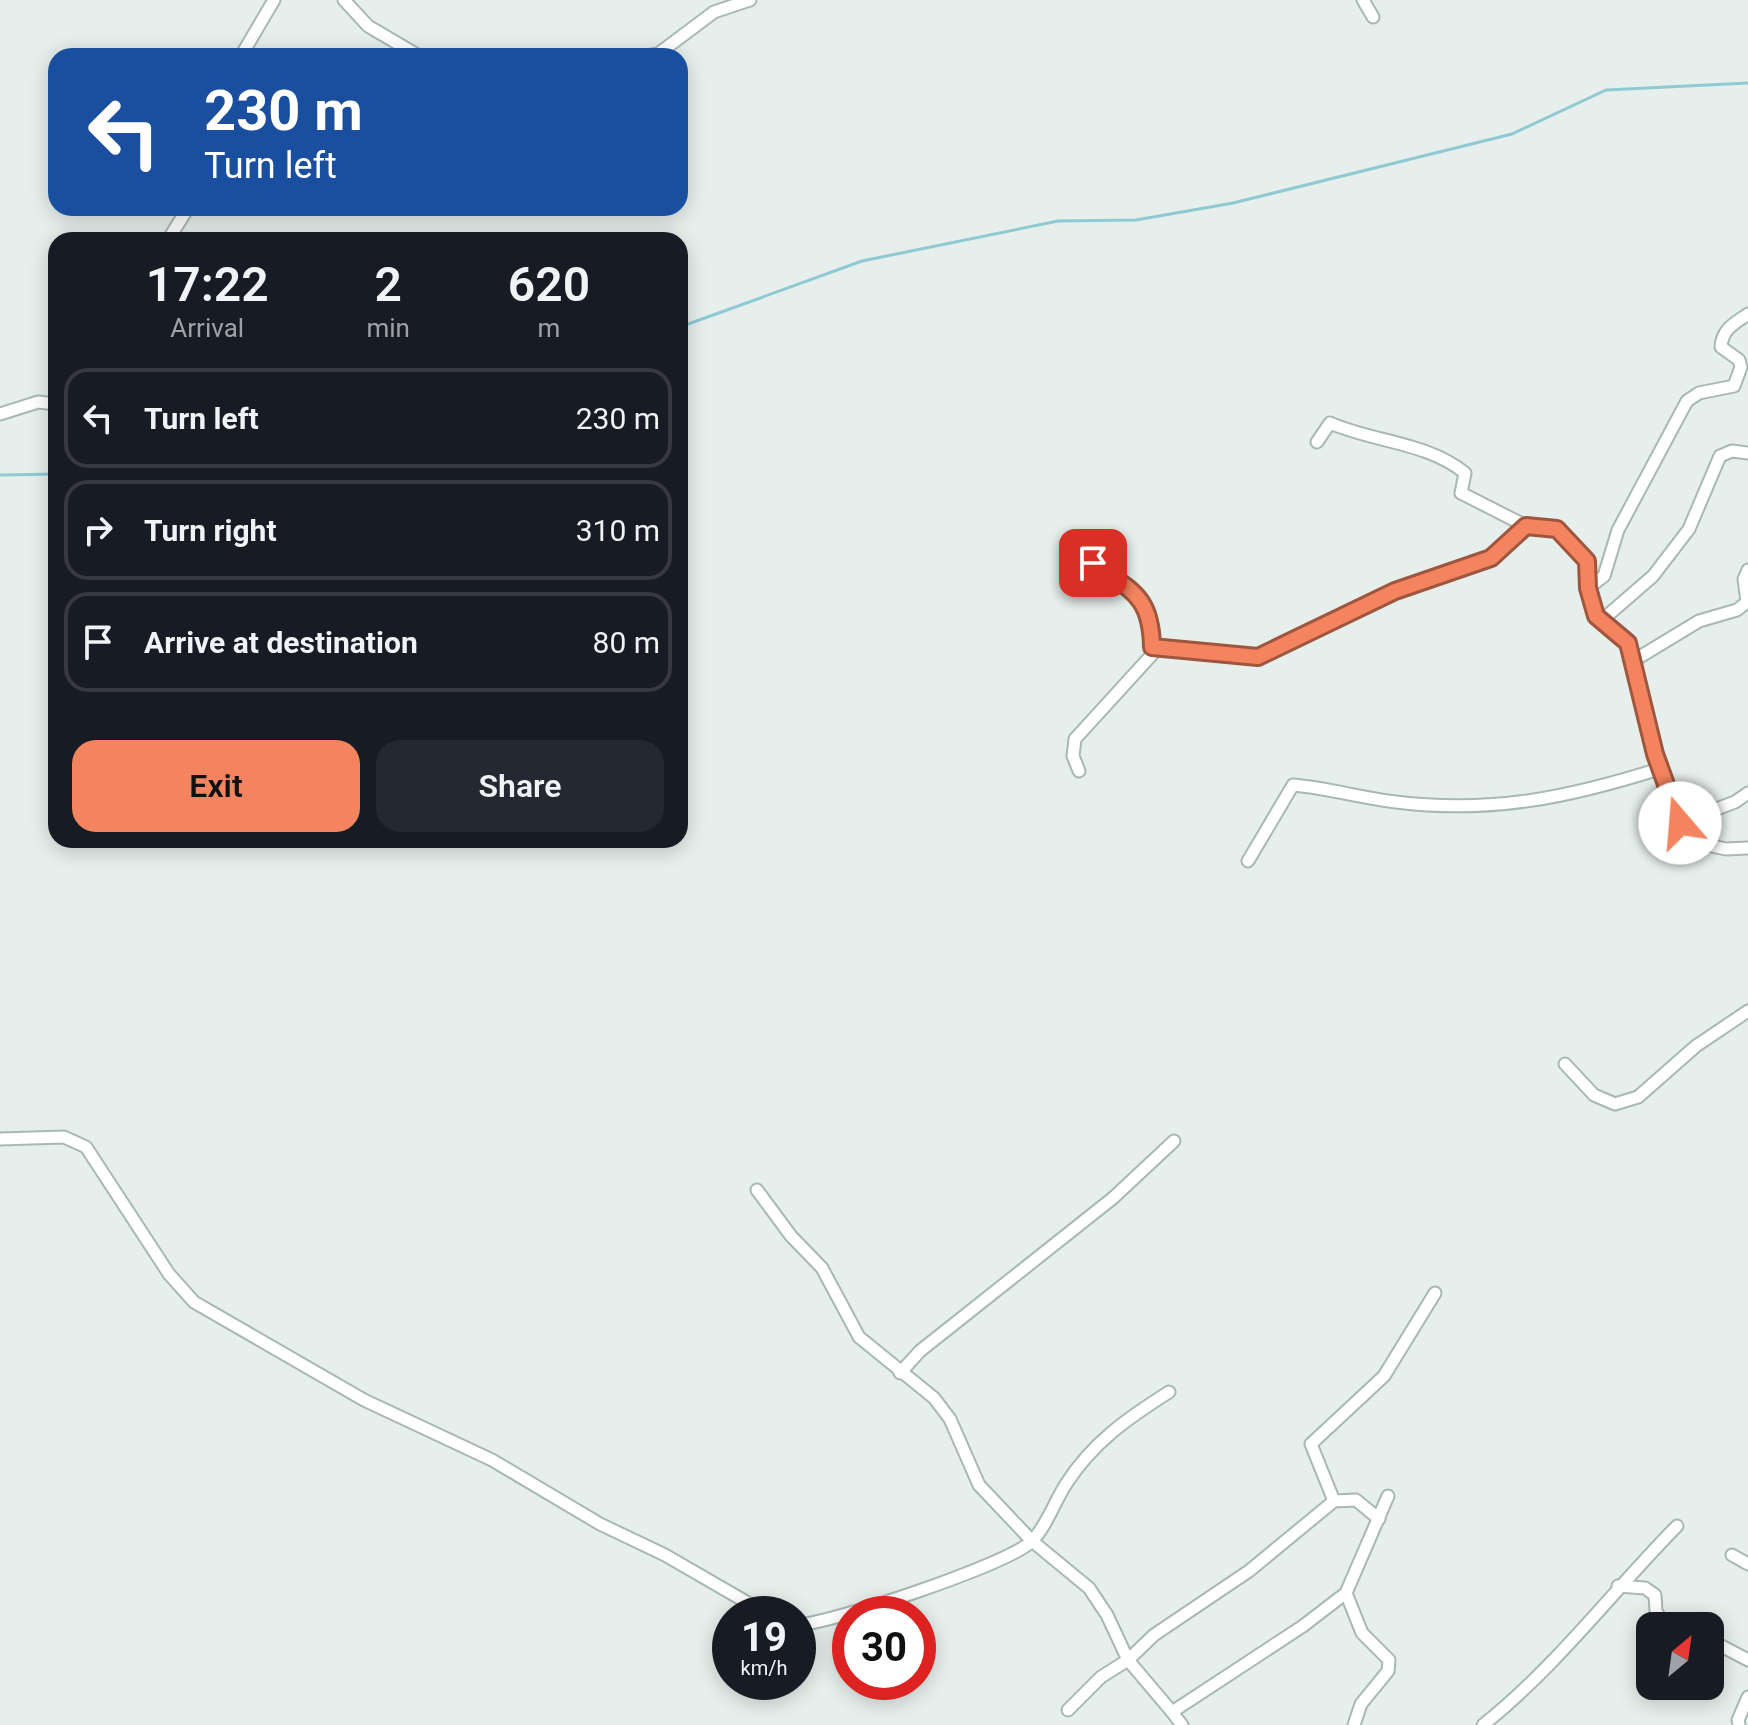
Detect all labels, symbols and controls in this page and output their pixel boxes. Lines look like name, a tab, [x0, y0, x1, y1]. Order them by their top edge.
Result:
text: 230 m	[204, 78, 363, 144]
icon: left	[72, 80, 176, 184]
text: Turn left	[204, 145, 337, 187]
text: 17:22	[146, 256, 269, 313]
text: 2	[375, 256, 402, 313]
text: 620	[508, 256, 590, 313]
text: Arrival	[170, 313, 244, 343]
text: min	[366, 313, 410, 343]
text: m	[538, 313, 560, 343]
icon: left	[76, 396, 120, 440]
text: Turn left	[144, 401, 259, 436]
text: 230 m	[576, 401, 660, 436]
icon: right	[76, 508, 120, 552]
text: Turn right	[144, 513, 277, 548]
text: 310 m	[576, 513, 660, 548]
pin	[1059, 529, 1127, 597]
icon: arrive	[1071, 541, 1115, 585]
icon: arrive	[76, 620, 120, 664]
text: Arrive at destination	[144, 625, 418, 660]
text: 80 m	[593, 625, 660, 660]
button: Exit	[72, 740, 360, 832]
button: Share	[376, 740, 664, 832]
position arrow	[1638, 781, 1722, 865]
speed limit sign: 30	[832, 1596, 936, 1700]
north arrow	[1636, 1612, 1724, 1700]
map controls	[1636, 1612, 1724, 1700]
text: 19	[741, 1614, 787, 1661]
text: km/h	[741, 1656, 787, 1680]

